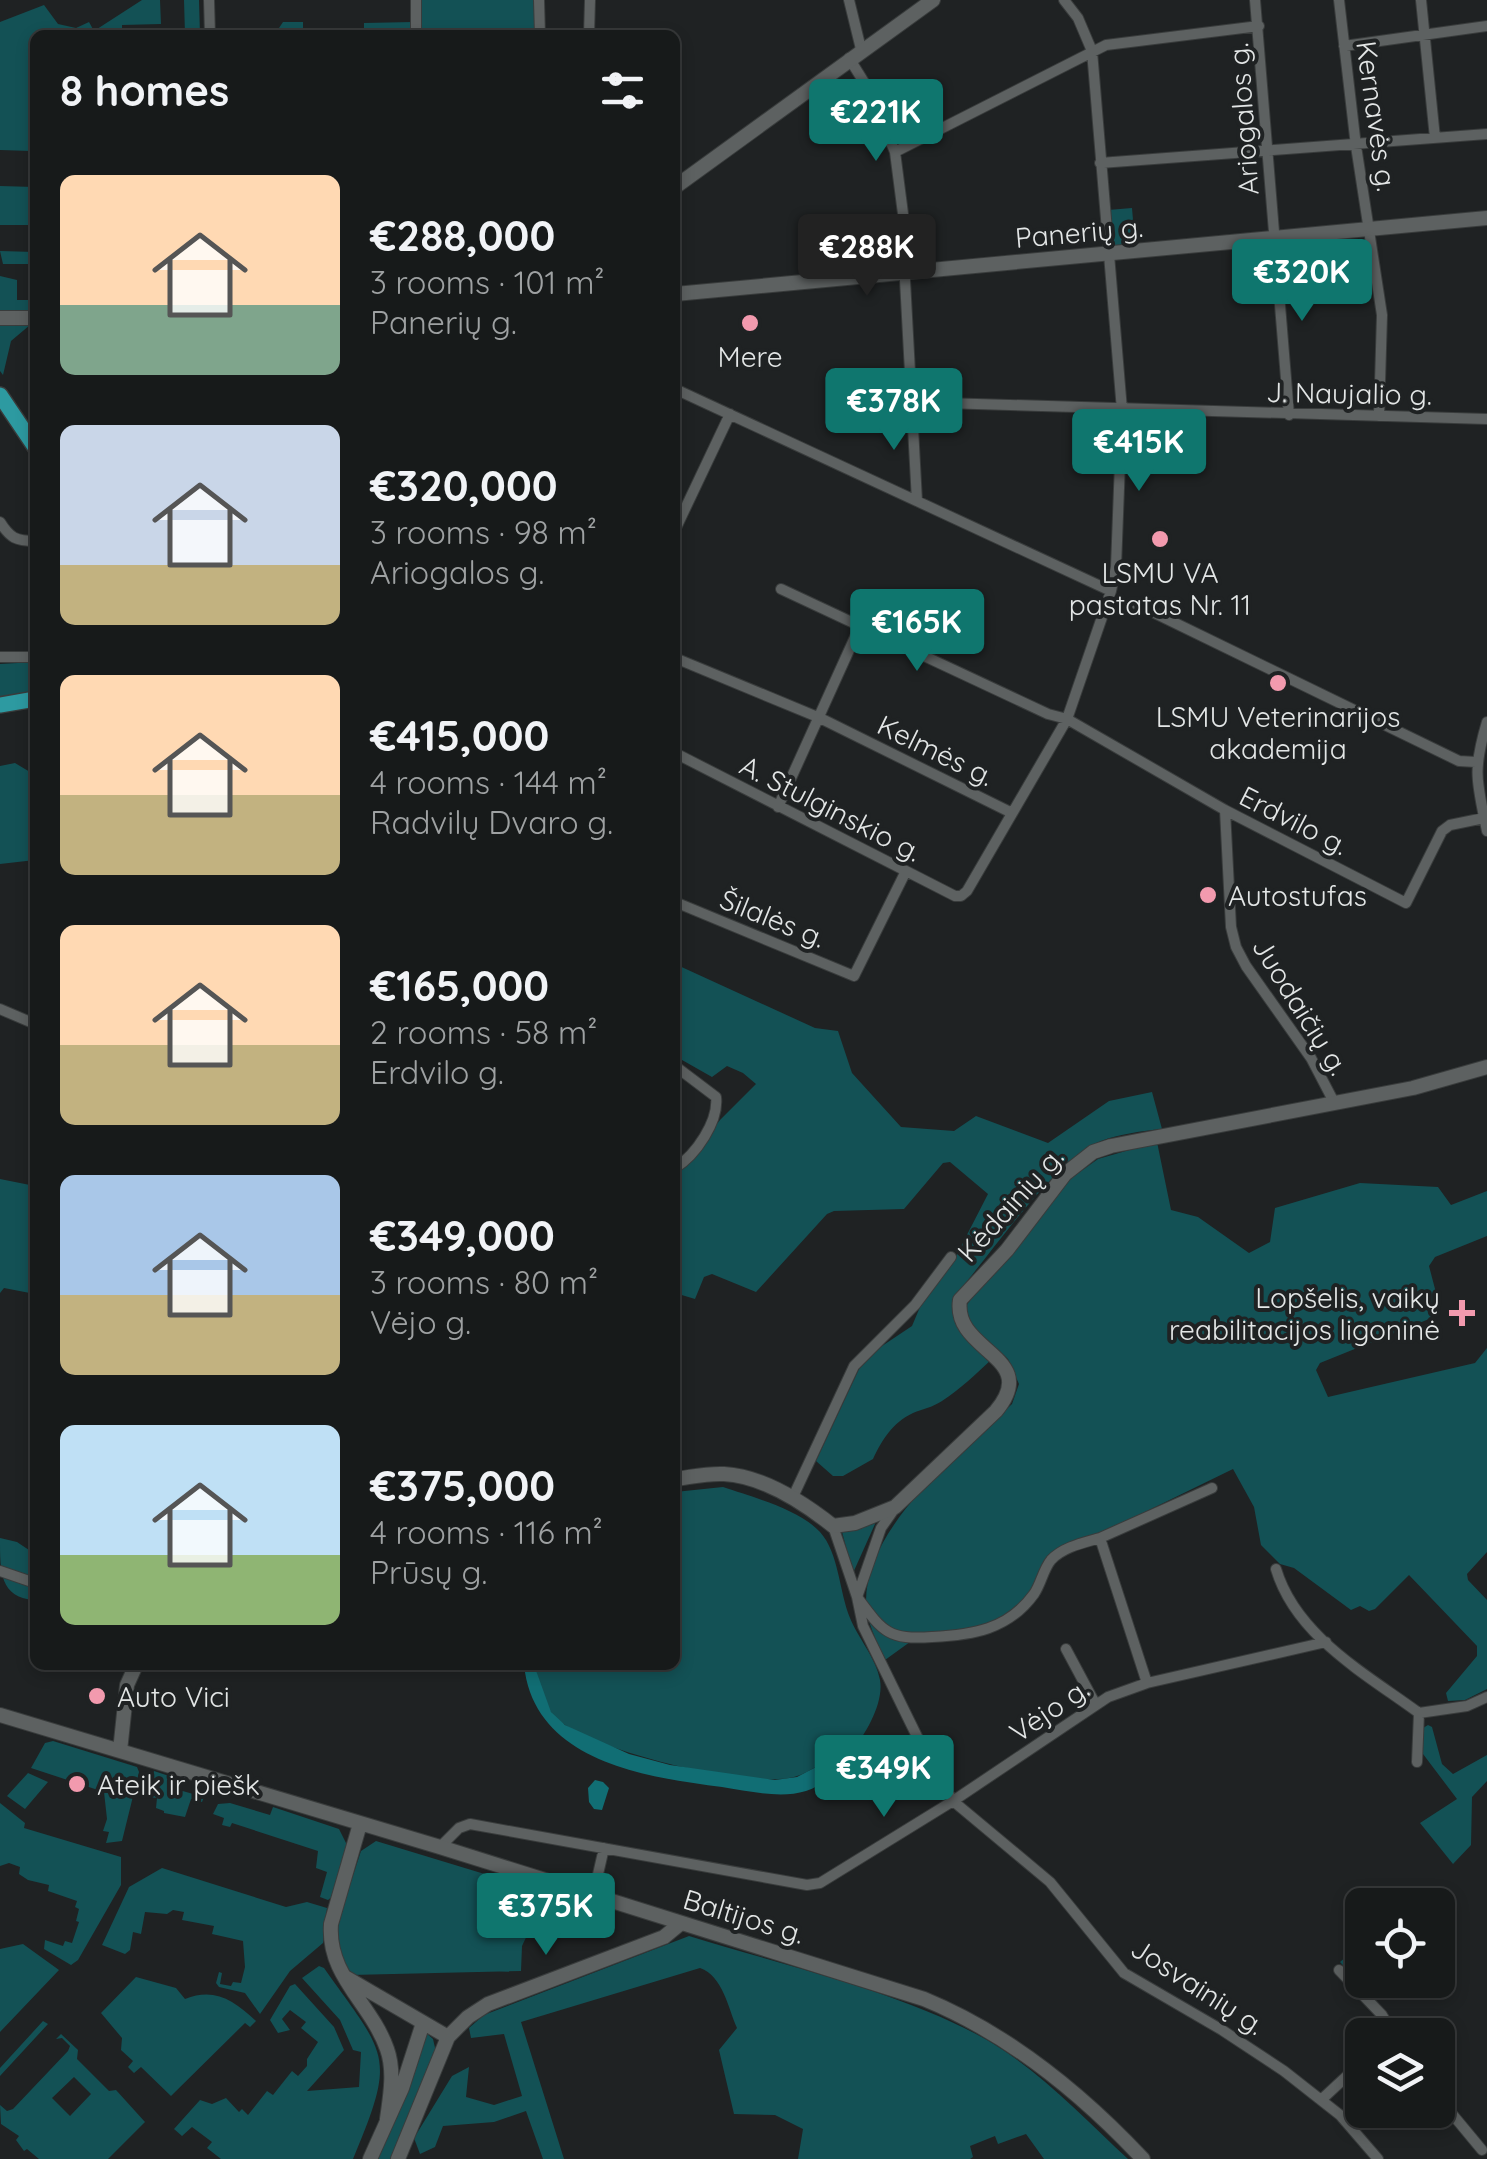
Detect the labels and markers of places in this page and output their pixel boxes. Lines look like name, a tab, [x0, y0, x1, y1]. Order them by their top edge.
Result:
pin: €221K	[806, 79, 946, 164]
pin: €288K	[797, 214, 937, 299]
pin: €320K	[1232, 239, 1372, 324]
marker: Mere	[739, 312, 761, 334]
place label: Mere	[718, 339, 782, 374]
pin: €378K	[824, 368, 964, 453]
pin: €415K	[1069, 409, 1209, 494]
marker: LSMU VA pastatas Nr. 11	[1149, 528, 1171, 550]
place label: LSMU VA pastatas Nr. 11	[1069, 555, 1251, 622]
pin: €165K	[847, 589, 987, 674]
marker: LSMU Veterinarijos akademija	[1267, 672, 1289, 694]
place label: LSMU Veterinarijos akademija	[1156, 699, 1400, 766]
place label: Autostufas	[1228, 878, 1367, 913]
marker: Autostufas	[1197, 884, 1219, 906]
place label: Lopšelis, vaikų reabilitacijos ligoninė	[1169, 1280, 1440, 1347]
marker: Lopšelis, vaikų reabilitacijos ligoninė	[1449, 1300, 1475, 1326]
place label: Auto Vici	[117, 1679, 230, 1714]
marker: Auto Vici	[86, 1685, 108, 1707]
pin: €349K	[814, 1735, 954, 1820]
place label: Ateik ir piešk	[97, 1767, 260, 1802]
marker: Ateik ir piešk	[66, 1773, 88, 1795]
pin: €375K	[476, 1873, 616, 1958]

